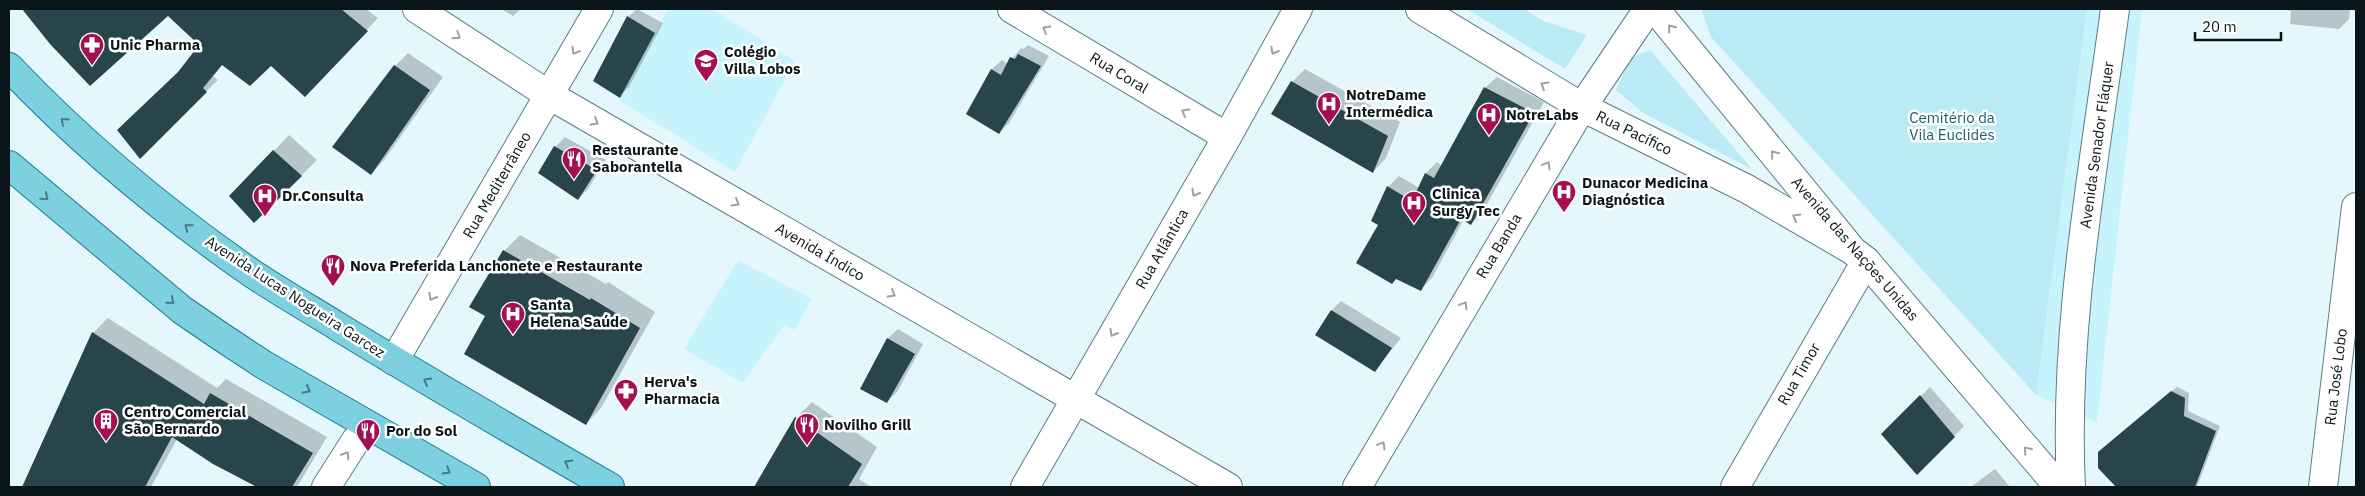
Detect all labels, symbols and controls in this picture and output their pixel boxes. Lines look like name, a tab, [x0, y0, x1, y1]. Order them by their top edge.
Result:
scale bar	[2195, 10, 2281, 42]
text: 20 m	[2202, 17, 2237, 36]
one-way arrow	[1042, 25, 1051, 35]
one-way arrow	[1668, 25, 1676, 34]
one-way arrow	[452, 30, 461, 39]
pharmacy icon: Unic Pharma	[79, 32, 105, 66]
place label: Unic Pharma	[110, 35, 201, 54]
place label: Colégio Villa Lobos	[724, 42, 801, 78]
one-way arrow	[571, 45, 581, 54]
one-way arrow	[1270, 46, 1280, 55]
school or university icon: Colégio Villa Lobos	[693, 48, 719, 82]
street label: Rua Coral	[1087, 48, 1152, 97]
street label: Avenida Senador Fláquer	[2075, 60, 2118, 230]
one-way arrow	[1541, 81, 1550, 91]
place label: NotreDame Intermédica	[1346, 85, 1434, 121]
hospital icon: NotreDame Intermédica	[1316, 91, 1342, 125]
hospital icon: NotreLabs	[1476, 102, 1502, 136]
place label: NotreLabs	[1506, 105, 1579, 124]
street label: Rua Pacífico	[1593, 106, 1675, 159]
park label: Cemitério da Vila Euclides	[1909, 108, 1995, 144]
one-way arrow	[1182, 109, 1191, 119]
one-way arrow	[590, 115, 599, 125]
one-way arrow	[61, 118, 70, 127]
street label: Rua Mediterrâneo	[458, 128, 535, 242]
place label: Restaurante Saborantella	[592, 140, 683, 176]
restaurant icon: Restaurante Saborantella	[561, 146, 587, 180]
one-way arrow	[1770, 150, 1779, 159]
one-way arrow	[1541, 162, 1551, 171]
place label: Dunacor Medicina Diagnóstica	[1582, 173, 1709, 209]
street label: Avenida das Nações Unidas	[1788, 173, 1923, 325]
hospital icon: Dunacor Medicina Diagnóstica	[1551, 179, 1577, 213]
hospital icon: Dr.Consulta	[252, 183, 278, 217]
place label: Clinica Surgy Tec	[1432, 184, 1500, 220]
place label: Dr.Consulta	[282, 186, 364, 205]
one-way arrow	[1191, 188, 1201, 197]
hospital icon: Clinica Surgy Tec	[1401, 190, 1427, 224]
one-way arrow	[40, 192, 49, 201]
one-way arrow	[730, 197, 739, 207]
street label: Rua Atlântica	[1131, 205, 1192, 292]
street label: Rua Banda	[1472, 210, 1525, 282]
one-way arrow	[1792, 214, 1801, 224]
street label: Avenida Índico	[772, 218, 868, 285]
one-way arrow	[185, 224, 194, 232]
street label: Avenida Lucas Nogueira Garcez	[202, 231, 389, 362]
restaurant icon: Nova Preferida Lanchonete e Restaurante	[320, 253, 346, 287]
place label: Nova Preferida Lanchonete e Restaurante	[350, 256, 643, 275]
one-way arrow	[886, 287, 895, 297]
one-way arrow	[428, 292, 438, 301]
one-way arrow	[165, 295, 174, 303]
place label: Santa Helena Saúde	[530, 295, 628, 331]
hospital icon: Santa Helena Saúde	[500, 301, 526, 335]
one-way arrow	[1458, 302, 1468, 311]
street label: Rua José Lobo	[2320, 327, 2351, 427]
one-way arrow	[1109, 328, 1119, 337]
street label: Rua Timor	[1773, 339, 1824, 408]
place label: Herva's Pharmacia	[644, 372, 720, 408]
one-way arrow	[424, 377, 433, 387]
pharmacy icon: Herva's Pharmacia	[613, 378, 639, 412]
one-way arrow	[301, 383, 310, 393]
place label: Centro Comercial São Bernardo	[124, 402, 246, 438]
building icon: Centro Comercial São Bernardo	[93, 408, 119, 442]
restaurant icon: Novilho Grill	[794, 412, 820, 446]
place label: Novilho Grill	[824, 415, 912, 434]
restaurant icon: Por do Sol	[355, 418, 381, 452]
place label: Por do Sol	[386, 421, 458, 440]
one-way arrow	[1375, 442, 1385, 451]
one-way arrow	[2023, 447, 2032, 456]
one-way arrow	[339, 451, 349, 460]
one-way arrow	[564, 459, 573, 469]
one-way arrow	[442, 464, 451, 474]

